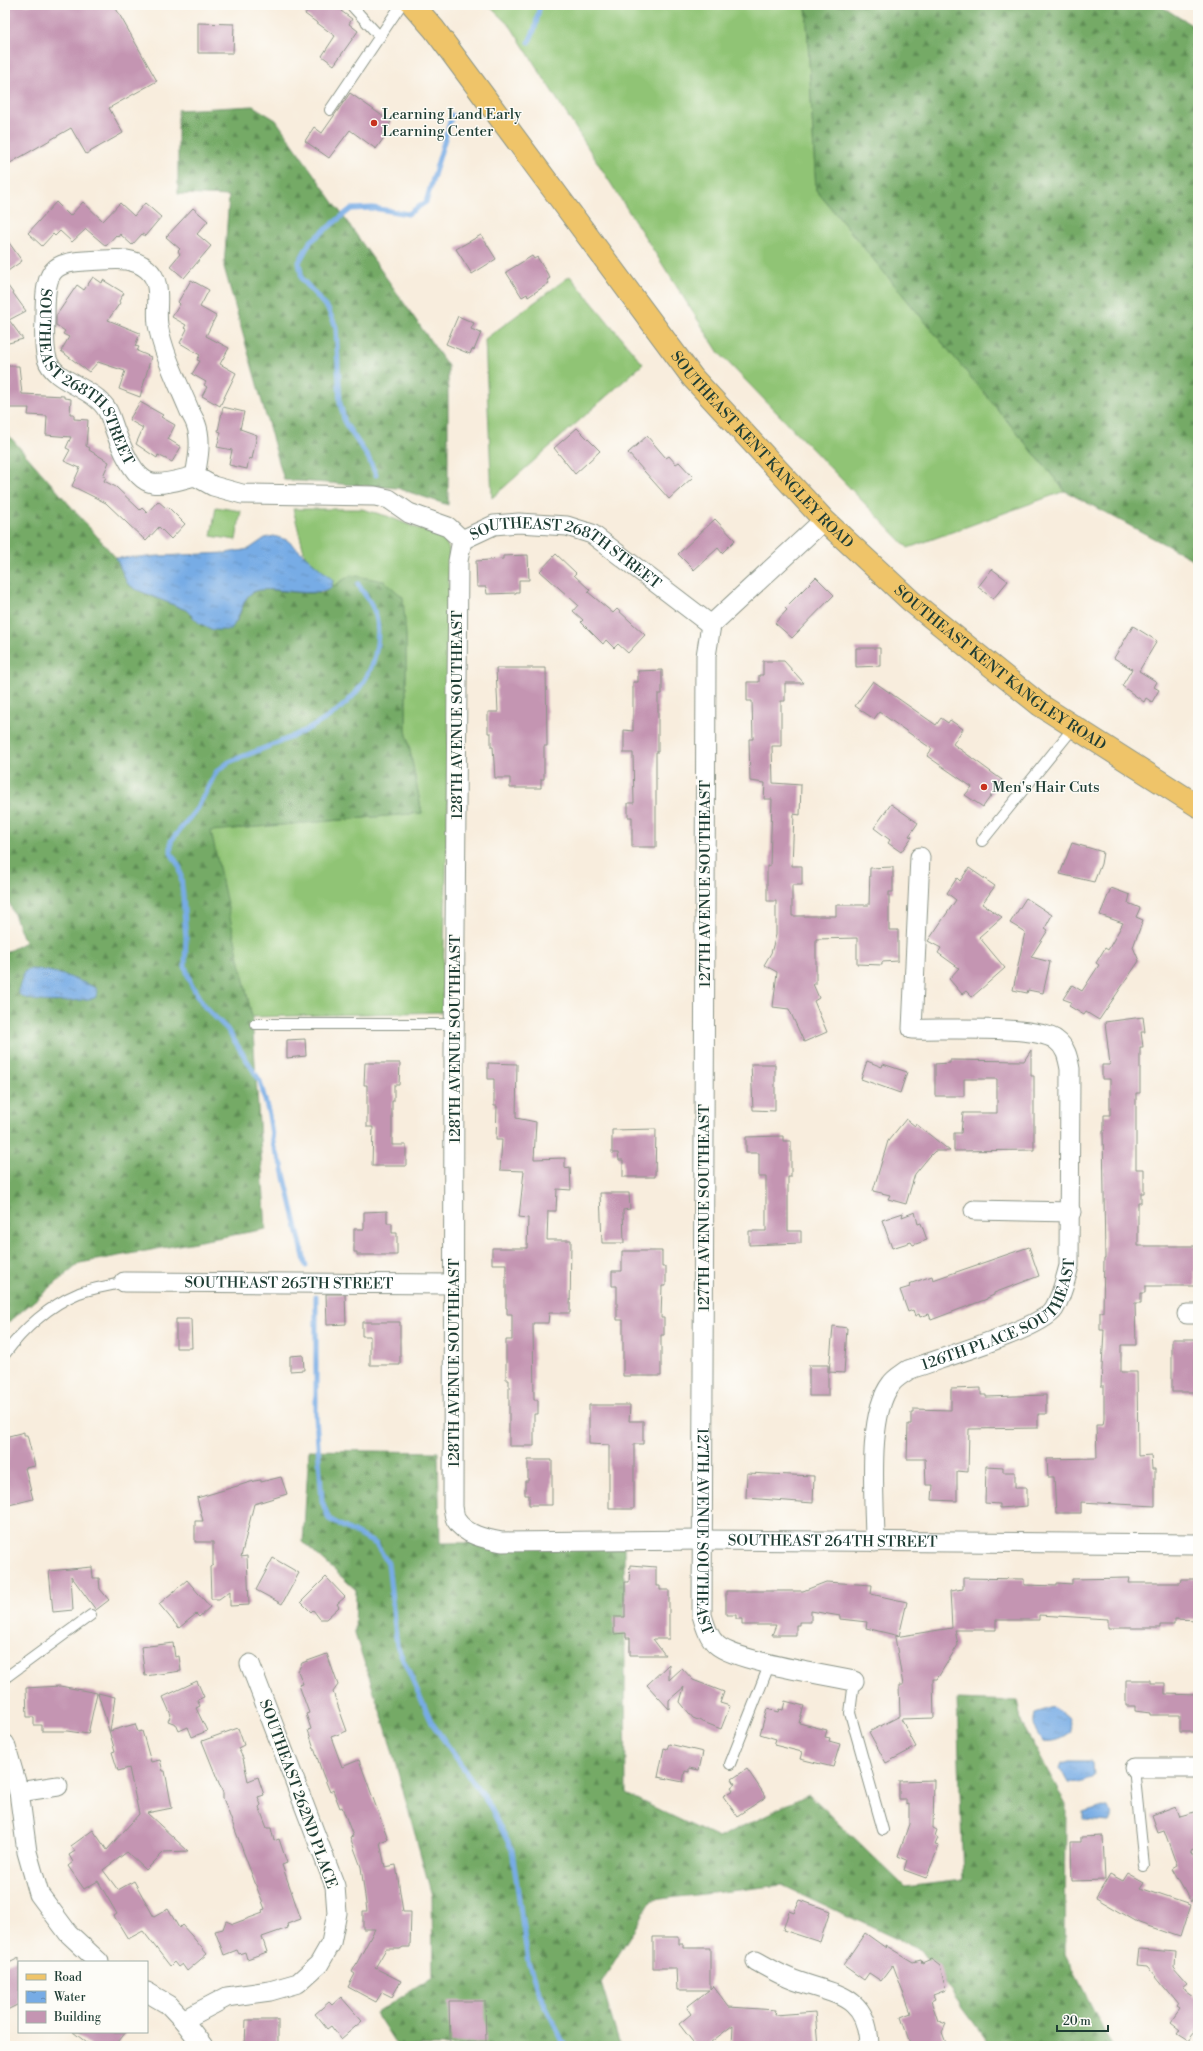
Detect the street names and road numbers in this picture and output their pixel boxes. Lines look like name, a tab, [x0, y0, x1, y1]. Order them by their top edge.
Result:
street label: SOUTHEAST 268TH STREET	[35, 287, 139, 469]
street label: SOUTHEAST KENT KANGLEY ROAD	[667, 347, 858, 552]
street label: SOUTHEAST 268TH STREET	[467, 513, 665, 593]
street label: SOUTHEAST KENT KANGLEY ROAD	[890, 581, 1110, 754]
street label: 128TH AVENUE SOUTHEAST	[448, 610, 467, 820]
street label: 127TH AVENUE SOUTHEAST	[696, 780, 715, 988]
street label: 128TH AVENUE SOUTHEAST	[446, 934, 465, 1144]
street label: 127TH AVENUE SOUTHEAST	[695, 1104, 714, 1312]
street label: 128TH AVENUE SOUTHEAST	[445, 1258, 464, 1468]
street label: 126TH PLACE SOUTHEAST	[919, 1258, 1079, 1374]
street label: SOUTHEAST 265TH STREET	[184, 1273, 394, 1293]
street label: 127TH AVENUE SOUTHEAST	[692, 1428, 718, 1638]
street label: SOUTHEAST 264TH STREET	[728, 1531, 938, 1551]
street label: SOUTHEAST 262ND PLACE	[255, 1697, 341, 1891]

